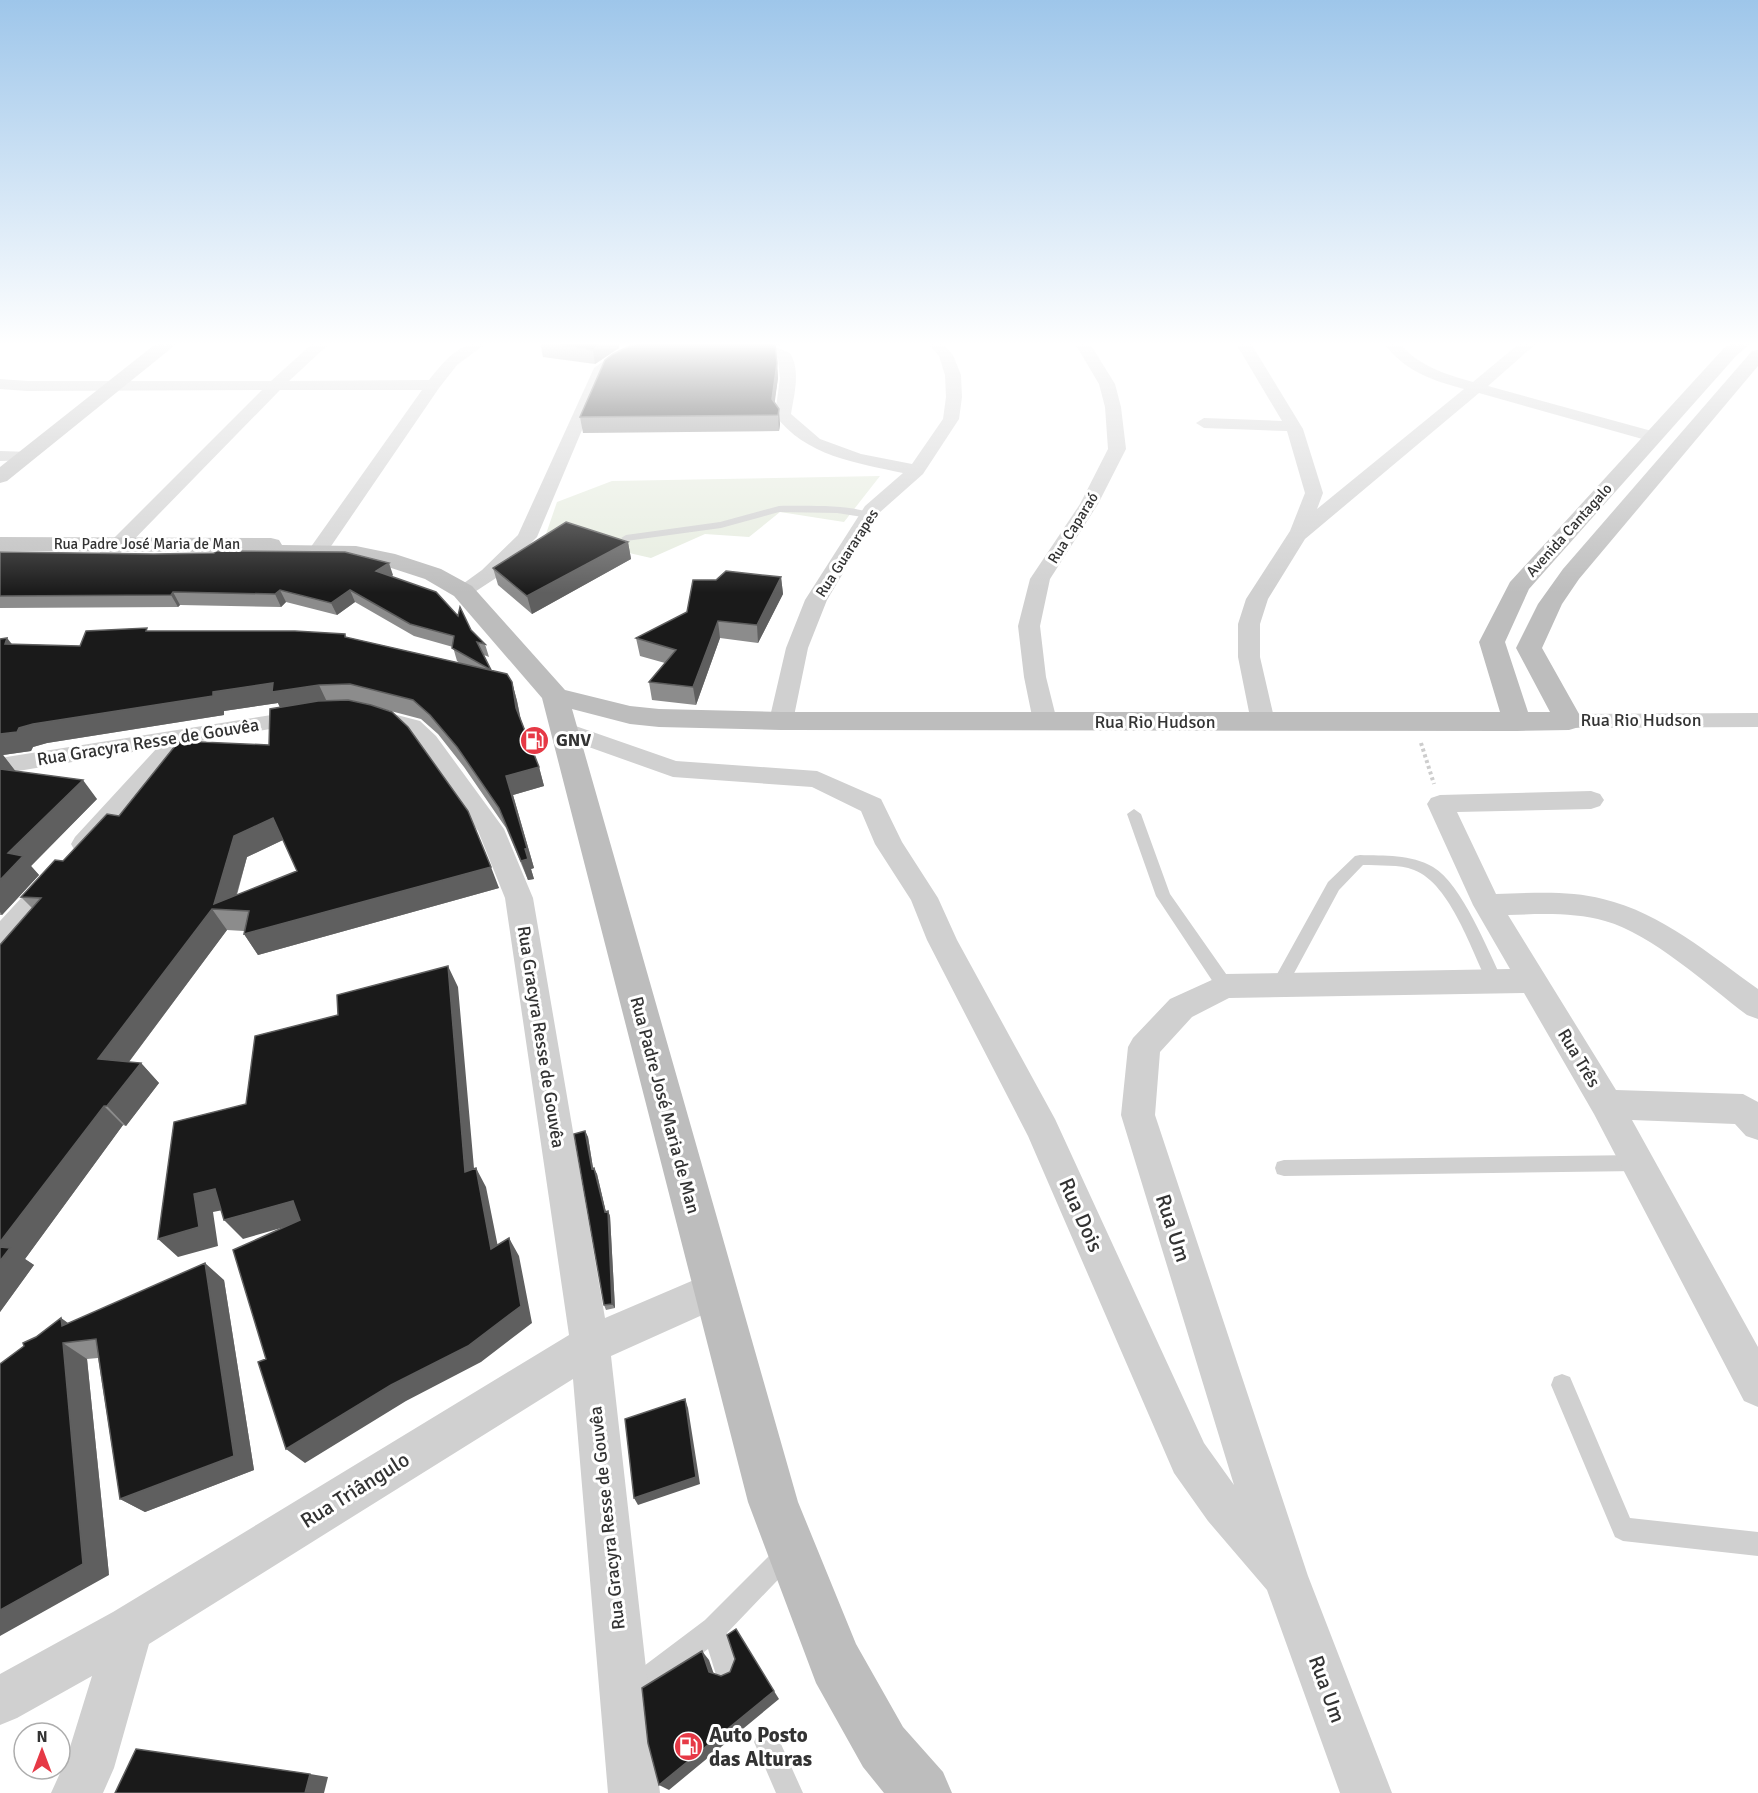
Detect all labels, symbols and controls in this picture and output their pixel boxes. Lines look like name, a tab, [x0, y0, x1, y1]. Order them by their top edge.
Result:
street label: Avenida Cantagalo	[1522, 480, 1616, 580]
street label: Rua Caparaó	[1044, 489, 1102, 567]
street label: Rua Guararapes	[812, 505, 882, 600]
street label: Rua Padre José Maria de Man	[54, 535, 240, 553]
street label: Rua Rio Hudson	[1581, 709, 1701, 731]
street label: Rua Rio Hudson	[1095, 711, 1215, 733]
street label: Rua Gracyra Resse de Gouvêa	[35, 714, 261, 770]
fuel station icon: GNV	[519, 724, 551, 756]
place label: GNV	[556, 729, 591, 751]
street label: Rua Gracyra Resse de Gouvêa	[513, 924, 569, 1150]
street label: Rua Padre José Maria de Man	[625, 994, 705, 1216]
street label: Rua Três	[1553, 1025, 1605, 1091]
street label: Rua Dois	[1053, 1174, 1109, 1256]
street label: Rua Um	[1150, 1191, 1196, 1265]
street label: Rua Gracyra Resse de Gouvêa	[584, 1405, 630, 1631]
street label: Rua Triângulo	[296, 1446, 414, 1534]
street label: Rua Um	[1303, 1652, 1351, 1726]
north arrow	[12, 1721, 72, 1781]
place label: Auto Posto das Alturas	[709, 1722, 812, 1772]
text: N	[36, 1727, 48, 1747]
fuel station icon: Auto Posto das Alturas	[672, 1731, 704, 1763]

